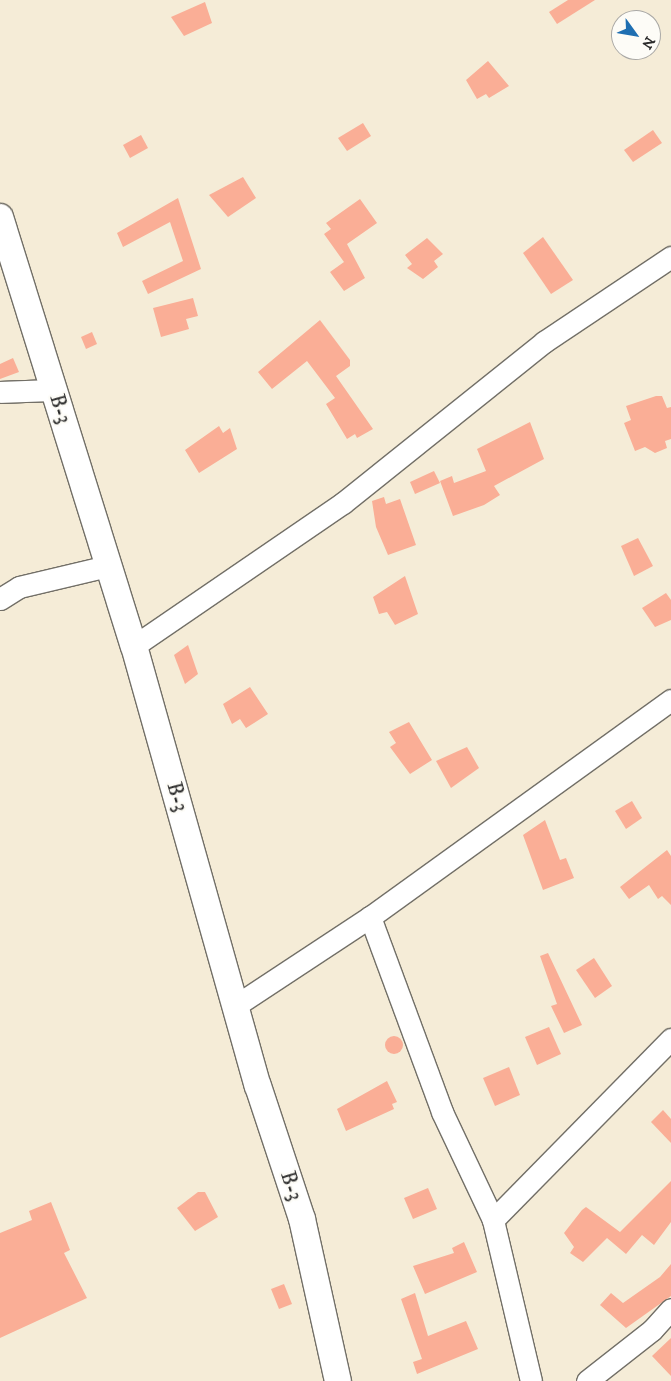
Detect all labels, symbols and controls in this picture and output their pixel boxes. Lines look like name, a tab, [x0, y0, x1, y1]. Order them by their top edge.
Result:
north arrow	[611, 10, 661, 60]
text: N	[637, 33, 659, 52]
street label: B-3	[44, 391, 76, 427]
street label: B-3	[161, 779, 193, 815]
street label: B-3	[274, 1168, 308, 1204]

